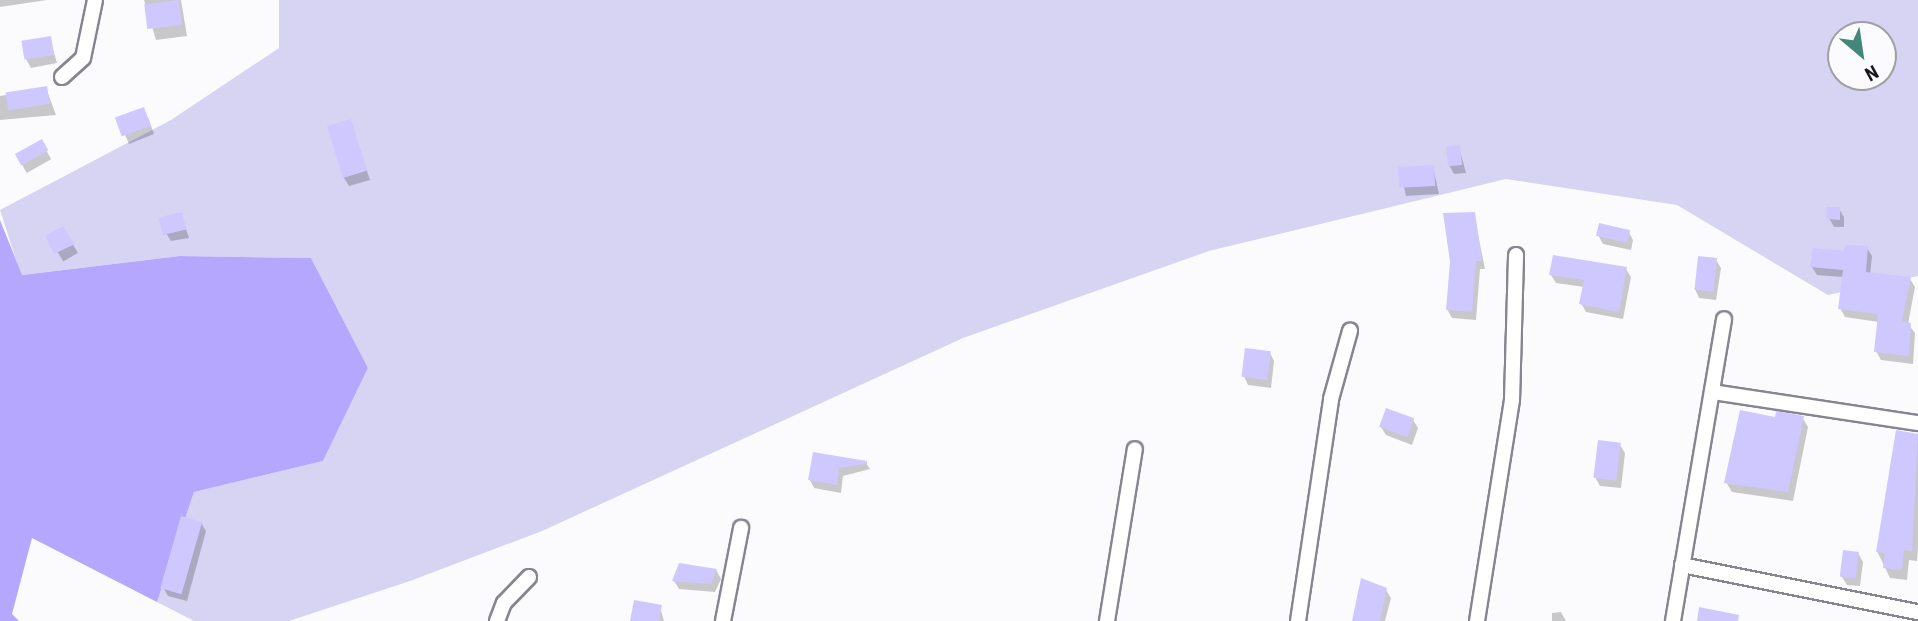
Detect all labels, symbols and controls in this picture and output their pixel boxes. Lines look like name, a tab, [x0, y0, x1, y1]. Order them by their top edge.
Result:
north arrow	[1827, 21, 1897, 91]
text: N	[1861, 60, 1882, 86]

